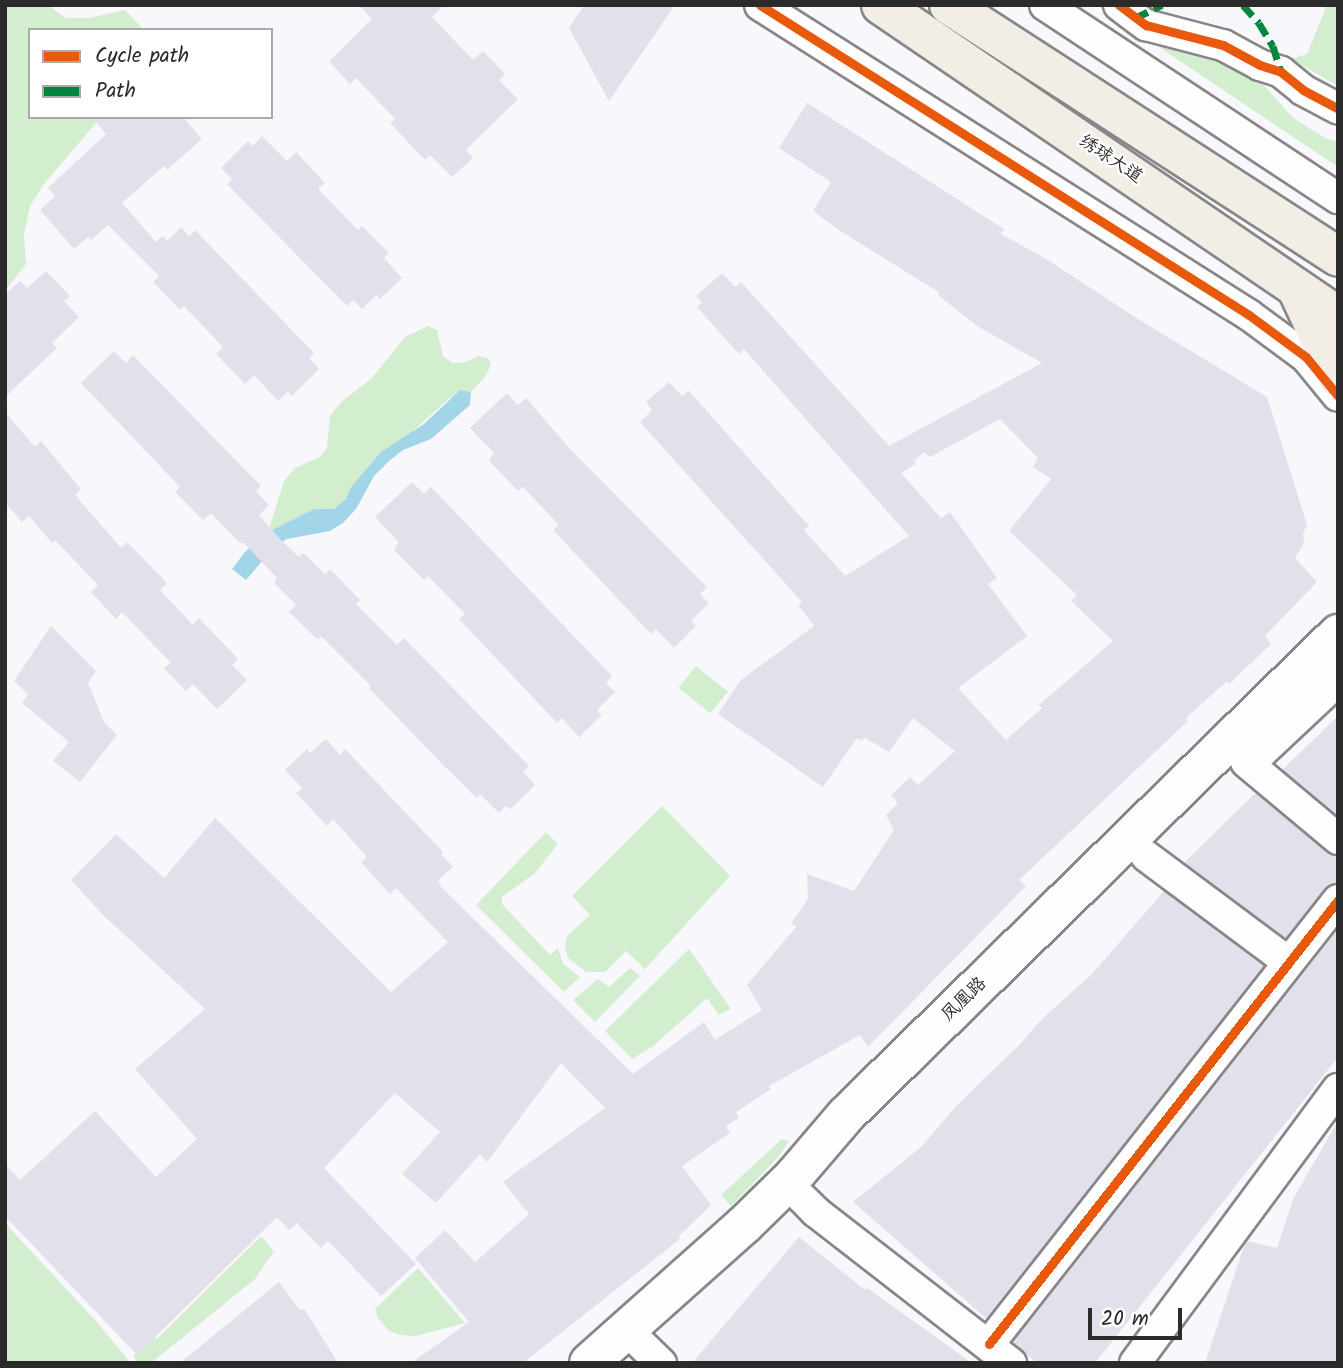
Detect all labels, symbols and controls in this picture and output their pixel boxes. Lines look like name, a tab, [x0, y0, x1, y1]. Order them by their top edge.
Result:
legend	[28, 28, 273, 119]
text: Cycle path	[95, 40, 189, 73]
text: Path	[95, 75, 136, 108]
street label: 绣球大道	[1074, 131, 1146, 189]
street label: 凤凰路	[938, 973, 992, 1027]
scale bar	[1091, 1294, 1186, 1338]
text: 20 m	[1101, 1303, 1149, 1336]

